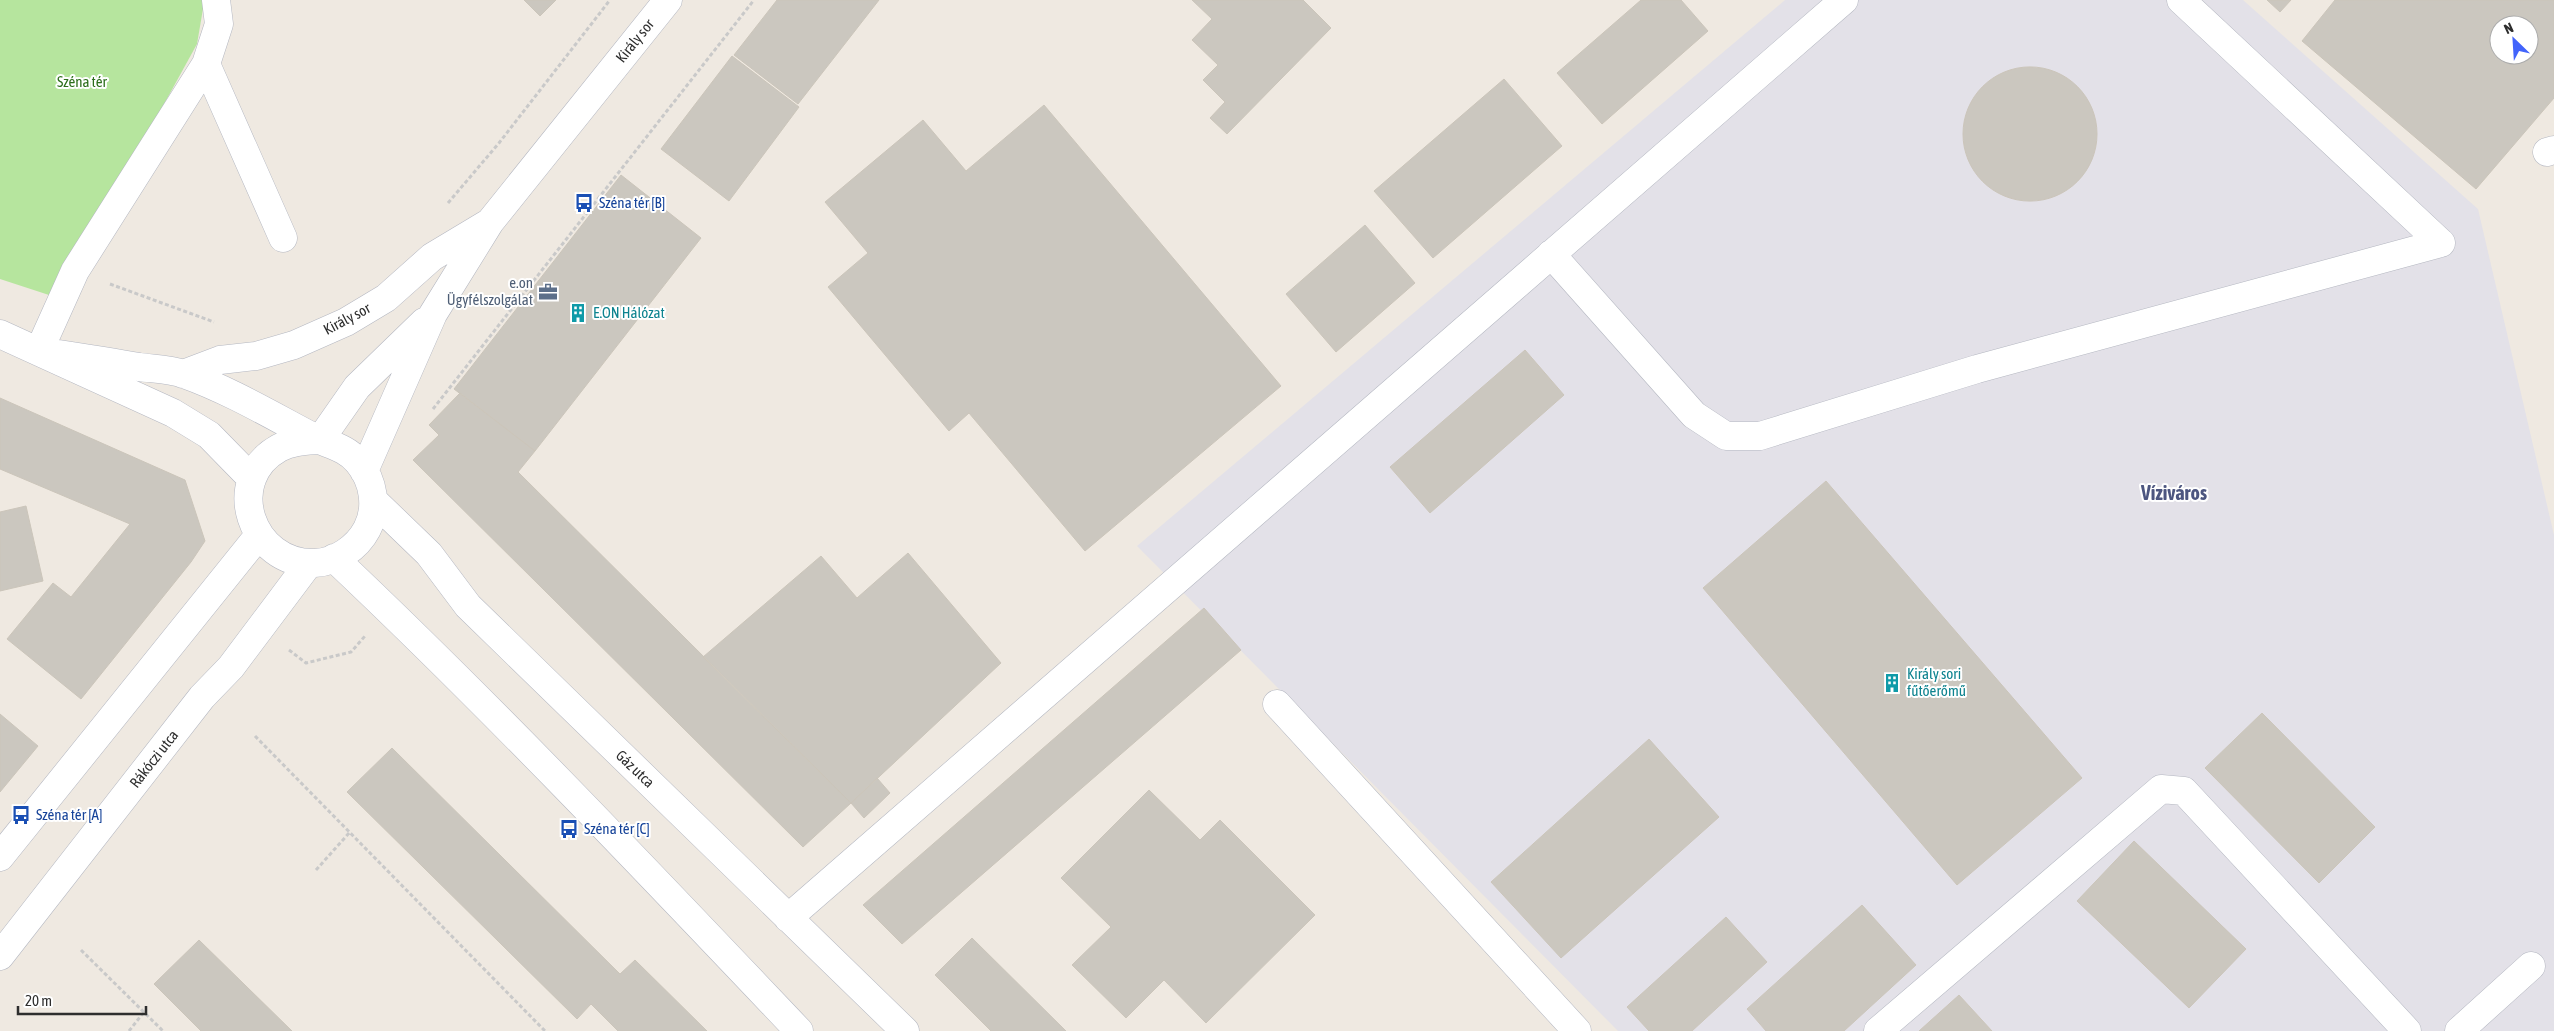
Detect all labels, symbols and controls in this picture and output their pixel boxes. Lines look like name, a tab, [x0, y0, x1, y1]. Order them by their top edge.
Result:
street label: Király sor	[612, 15, 658, 66]
north arrow	[2489, 15, 2539, 65]
text: N	[2501, 19, 2516, 37]
park label: Széna tér	[57, 73, 108, 90]
bus stop icon: Széna tér [B]	[573, 192, 595, 214]
place label: Széna tér [B]	[599, 194, 665, 211]
place label: e.on Ügyfélszolgálat	[447, 274, 533, 308]
office icon: e.on Ügyfélszolgálat	[537, 281, 559, 303]
street label: Király sor	[320, 299, 374, 338]
building icon: E.ON Hálózat	[567, 302, 589, 324]
place label: E.ON Hálózat	[593, 304, 665, 321]
district label: Víziváros	[2140, 481, 2207, 504]
place label: Király sori fűtőerőmű	[1907, 665, 1966, 699]
building icon: Király sori fűtőerőmű	[1881, 672, 1903, 694]
street label: Rákóczi utca	[126, 727, 181, 791]
street label: Gáz utca	[613, 746, 658, 791]
bus stop icon: Széna tér [A]	[10, 804, 32, 826]
place label: Széna tér [A]	[36, 806, 102, 823]
bus stop icon: Széna tér [C]	[558, 818, 580, 840]
place label: Széna tér [C]	[584, 820, 650, 837]
scale bar	[18, 984, 145, 1016]
text: 20 m	[25, 992, 52, 1009]

